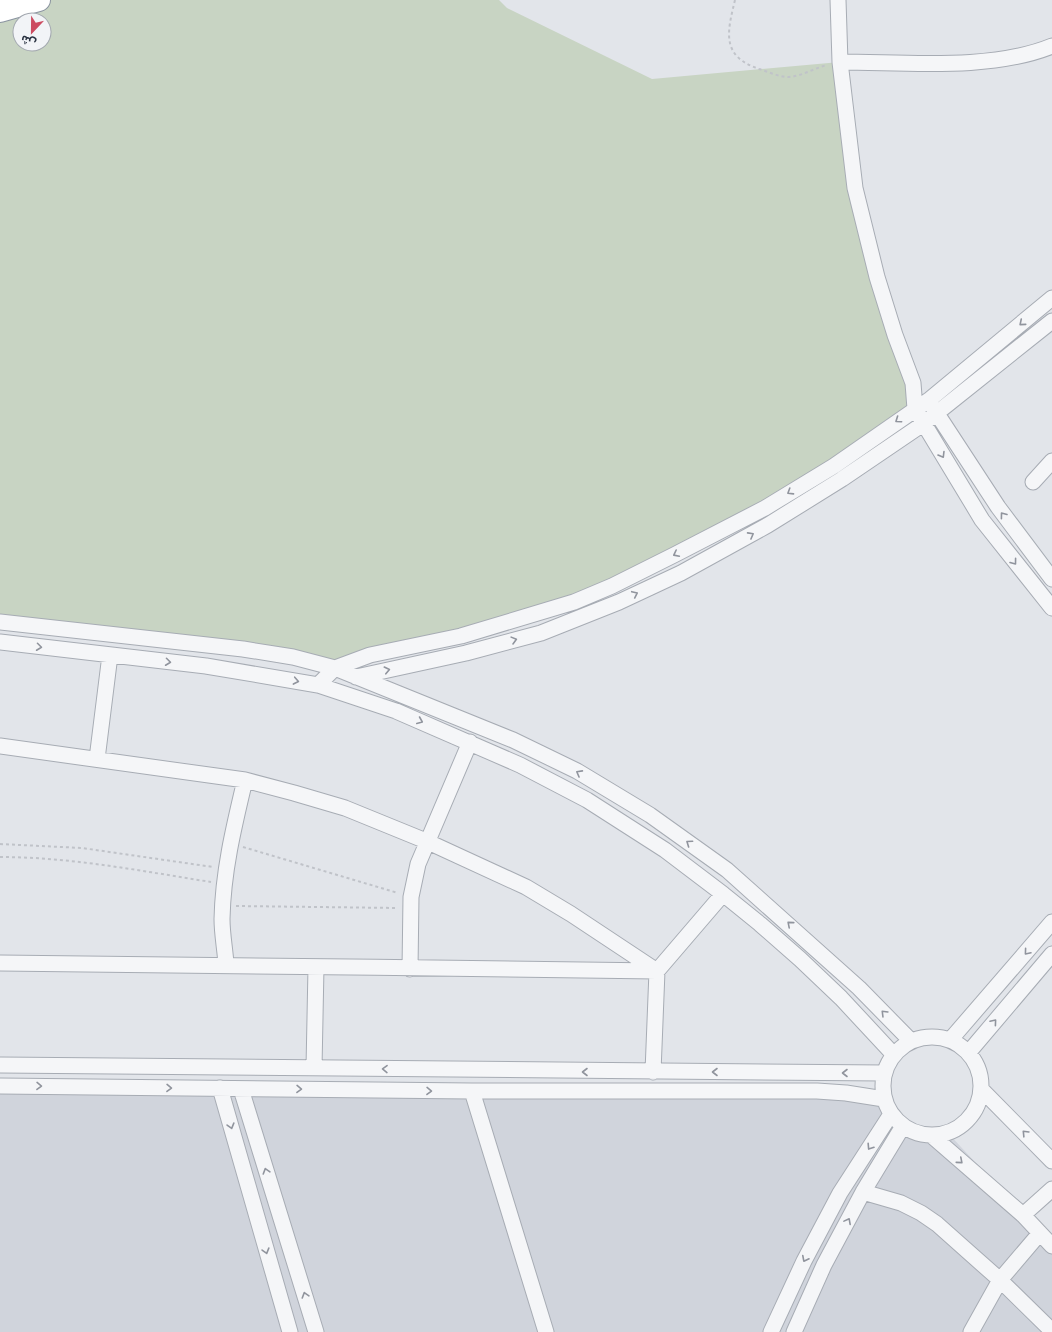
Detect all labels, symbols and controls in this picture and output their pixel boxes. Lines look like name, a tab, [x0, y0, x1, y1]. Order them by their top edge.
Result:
north arrow	[12, 12, 52, 52]
text: ش	[19, 32, 38, 51]
one-way arrow	[1019, 318, 1027, 325]
one-way arrow	[895, 415, 902, 423]
one-way arrow	[937, 451, 944, 458]
one-way arrow	[787, 488, 794, 495]
one-way arrow	[1001, 512, 1008, 519]
one-way arrow	[747, 532, 754, 539]
one-way arrow	[672, 550, 680, 557]
one-way arrow	[1010, 558, 1017, 565]
one-way arrow	[631, 591, 639, 599]
one-way arrow	[510, 636, 517, 645]
one-way arrow	[36, 642, 42, 651]
one-way arrow	[165, 657, 171, 666]
one-way arrow	[384, 666, 391, 674]
one-way arrow	[293, 677, 299, 685]
one-way arrow	[415, 716, 423, 724]
one-way arrow	[576, 770, 583, 777]
one-way arrow	[686, 841, 693, 848]
one-way arrow	[787, 922, 794, 929]
one-way arrow	[1024, 947, 1031, 954]
one-way arrow	[881, 1010, 889, 1018]
one-way arrow	[990, 1020, 997, 1027]
one-way arrow	[382, 1065, 388, 1073]
one-way arrow	[582, 1067, 588, 1076]
one-way arrow	[712, 1068, 718, 1076]
one-way arrow	[842, 1069, 848, 1077]
one-way arrow	[36, 1082, 42, 1090]
one-way arrow	[166, 1083, 172, 1092]
one-way arrow	[296, 1085, 302, 1093]
one-way arrow	[426, 1087, 432, 1095]
one-way arrow	[226, 1122, 235, 1129]
one-way arrow	[1022, 1130, 1030, 1138]
one-way arrow	[868, 1142, 875, 1149]
one-way arrow	[956, 1156, 963, 1163]
one-way arrow	[262, 1167, 271, 1174]
one-way arrow	[843, 1218, 850, 1225]
one-way arrow	[262, 1247, 270, 1254]
one-way arrow	[802, 1254, 810, 1262]
one-way arrow	[301, 1291, 309, 1298]

